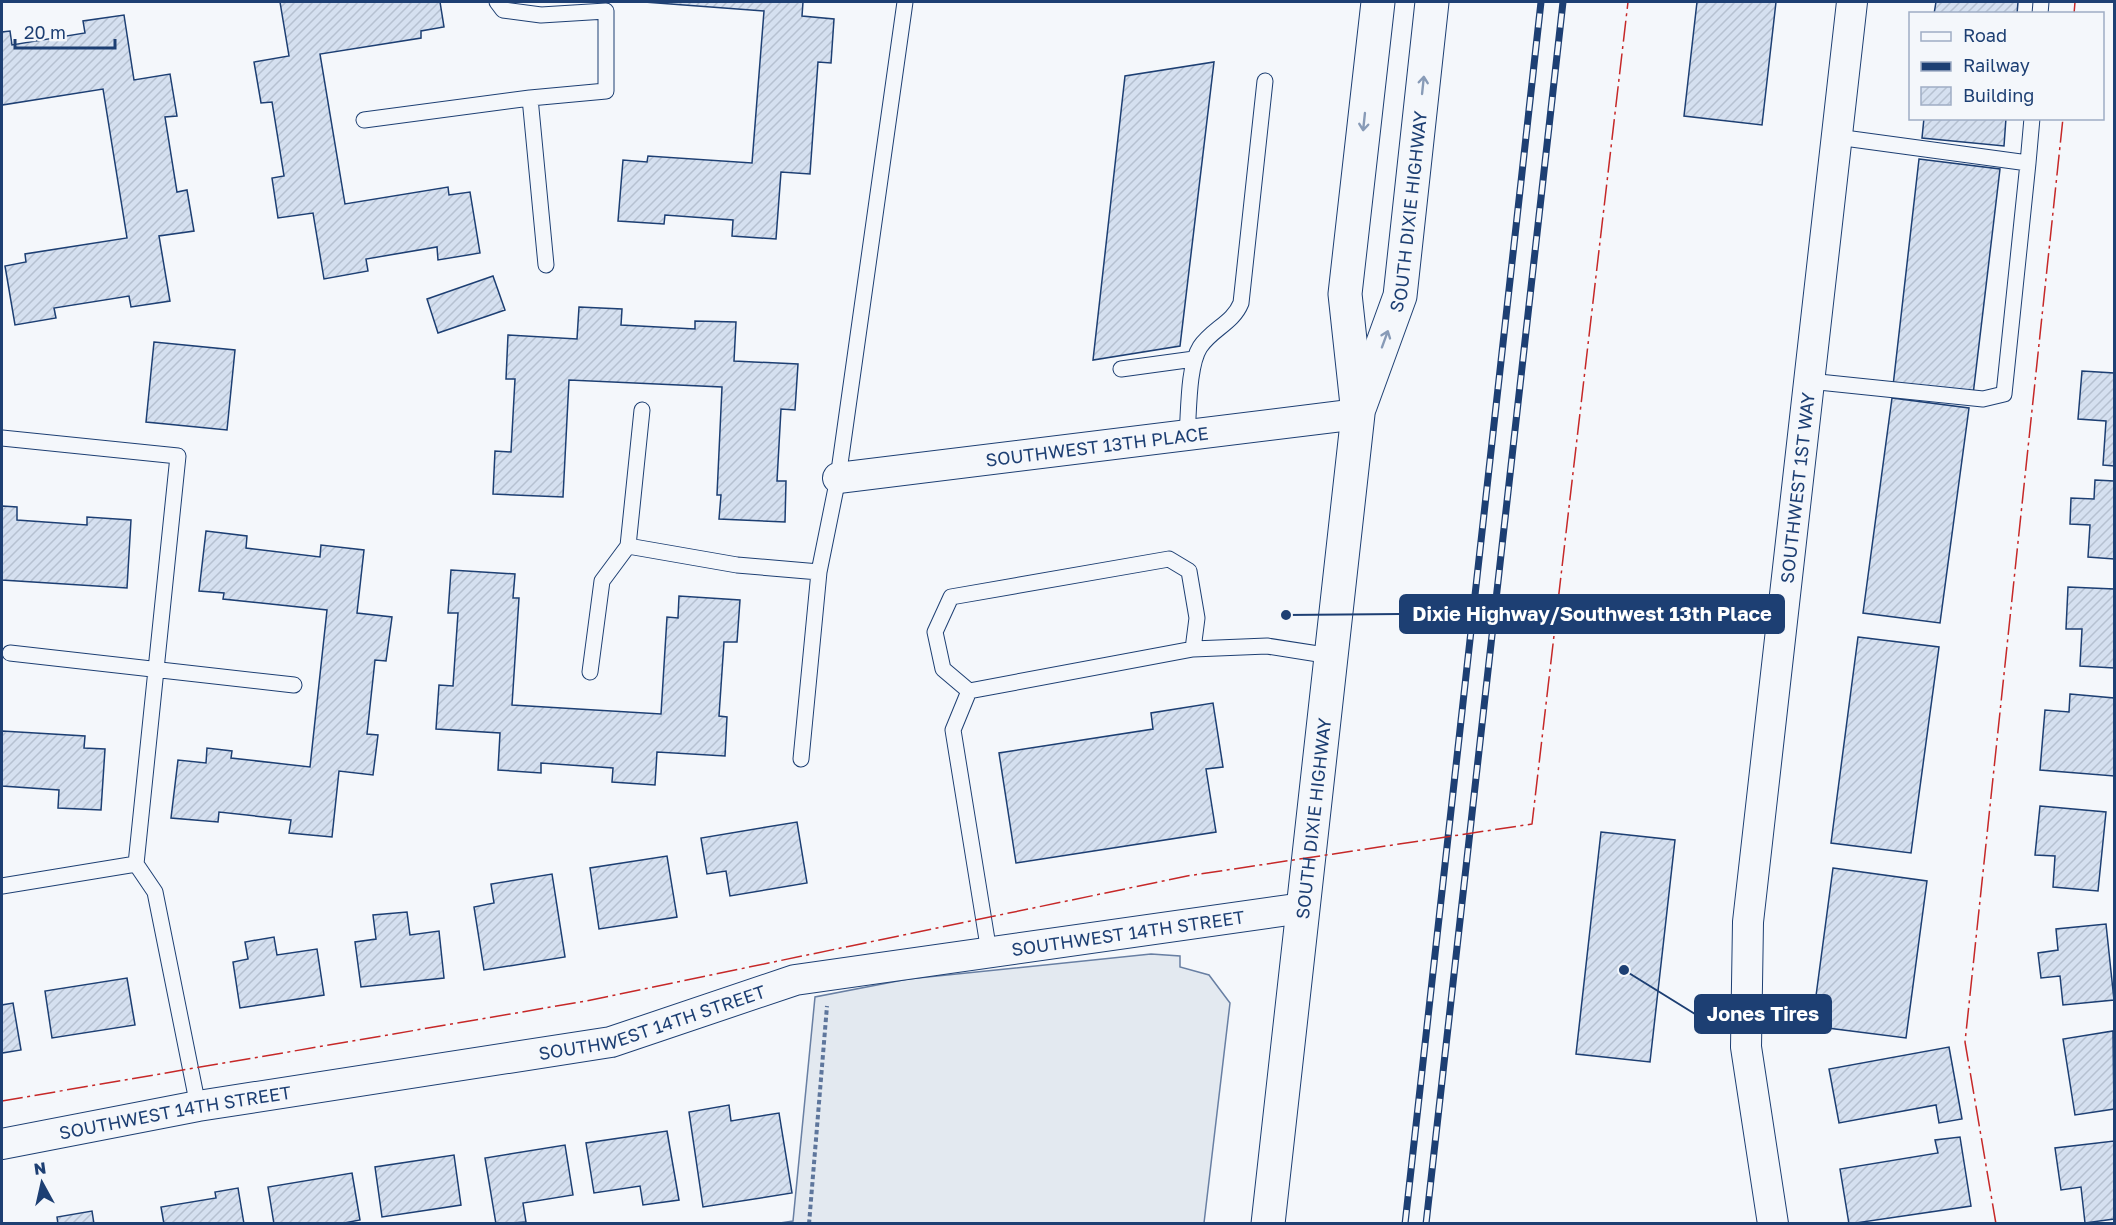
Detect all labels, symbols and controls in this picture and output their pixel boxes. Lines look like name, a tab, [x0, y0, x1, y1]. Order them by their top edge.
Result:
scale bar	[15, 12, 116, 50]
legend	[1909, 12, 2104, 120]
text: 20 m	[24, 21, 66, 43]
text: Road	[1963, 24, 2007, 46]
text: Railway	[1963, 54, 2030, 76]
one-way arrow	[1418, 75, 1429, 95]
text: Building	[1963, 84, 2034, 106]
street label: SOUTH DIXIE HIGHWAY	[1384, 109, 1431, 315]
one-way arrow	[1359, 112, 1370, 132]
one-way arrow	[1380, 330, 1391, 349]
street label: SOUTHWEST 1ST WAY	[1775, 391, 1819, 584]
street label: SOUTHWEST 13TH PLACE	[984, 421, 1210, 471]
callout: Dixie Highway/Southwest 13th Place	[1400, 595, 1784, 633]
text: Dixie Highway/Southwest 13th Place	[1412, 601, 1772, 625]
street label: SOUTH DIXIE HIGHWAY	[1291, 716, 1335, 920]
street label: SOUTHWEST 14TH STREET	[1010, 905, 1246, 960]
street label: SOUTHWEST 14TH STREET	[537, 980, 768, 1064]
callout: Jones Tires	[1695, 995, 1831, 1033]
text: Jones Tires	[1707, 1001, 1819, 1025]
street label: SOUTHWEST 14TH STREET	[57, 1081, 293, 1144]
north arrow	[12, 1153, 72, 1213]
text: N	[32, 1157, 47, 1179]

